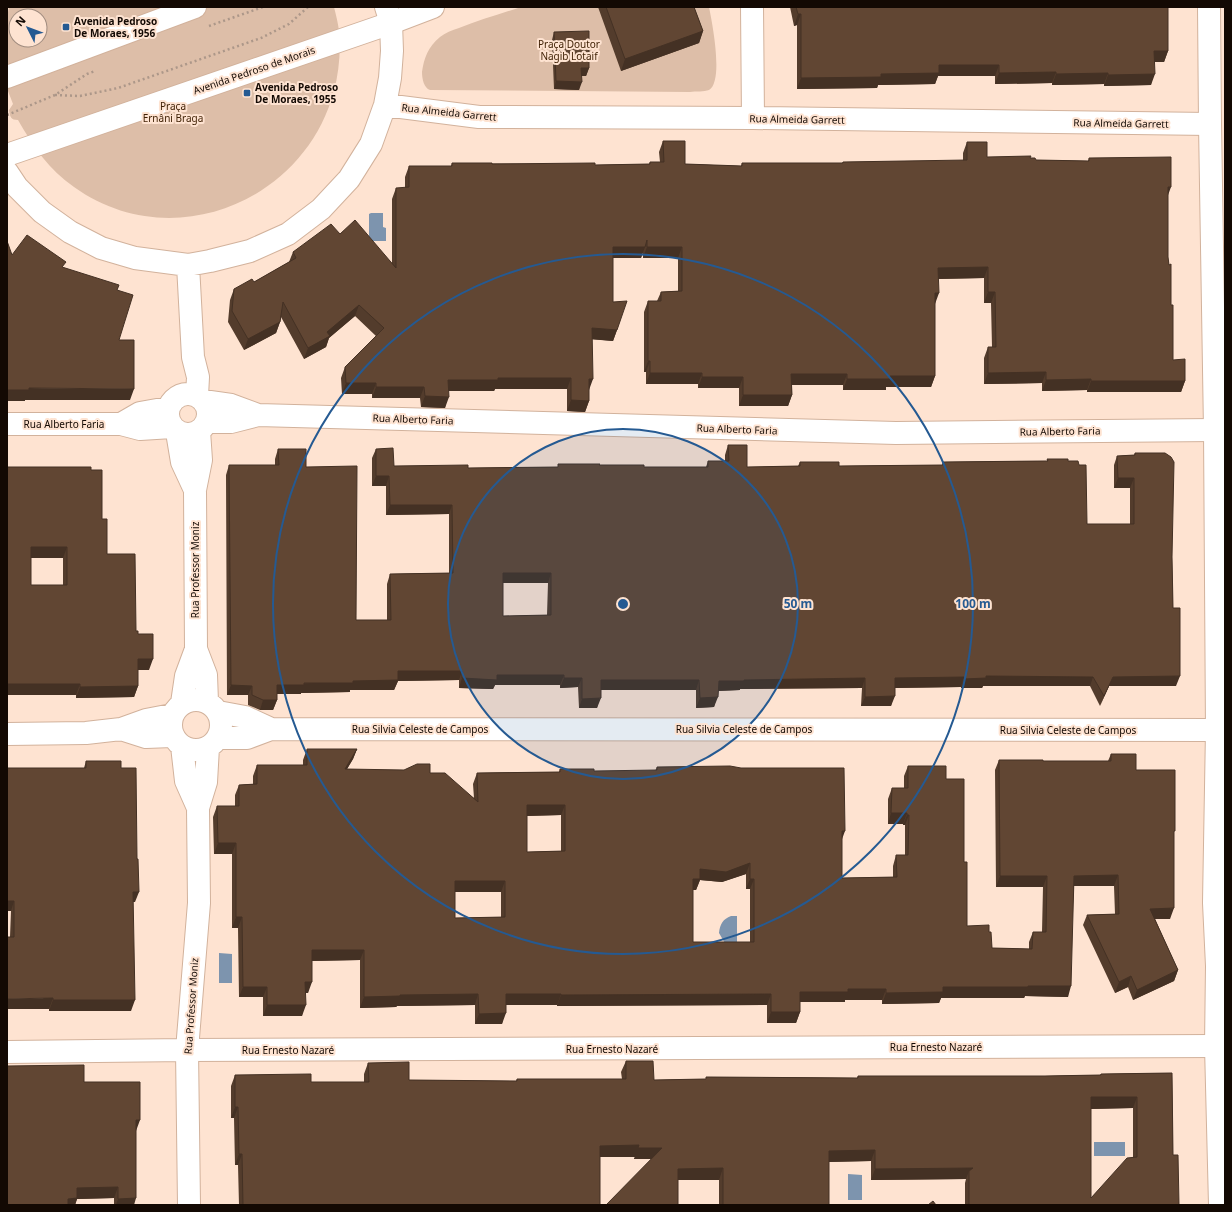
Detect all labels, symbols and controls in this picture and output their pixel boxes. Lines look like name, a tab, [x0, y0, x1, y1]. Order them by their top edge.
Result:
north arrow	[8, 8, 48, 48]
text: N	[12, 13, 29, 29]
place label: Avenida Pedroso De Moraes, 1956	[74, 14, 157, 40]
marker: Avenida Pedroso De Moraes, 1956	[61, 22, 71, 32]
park label: Praça Doutor Nagib Lotaif	[538, 37, 600, 63]
street label: Avenida Pedroso de Morais	[191, 42, 317, 97]
place label: Avenida Pedroso De Moraes, 1955	[255, 80, 338, 106]
marker: Avenida Pedroso De Moraes, 1955	[242, 88, 252, 98]
park label: Praça Ernâni Braga	[143, 99, 203, 125]
street label: Rua Almeida Garrett	[401, 100, 498, 124]
street label: Rua Almeida Garrett	[749, 111, 845, 127]
street label: Rua Almeida Garrett	[1073, 115, 1169, 131]
street label: Rua Alberto Faria	[372, 411, 454, 427]
street label: Rua Alberto Faria	[24, 417, 104, 431]
street label: Rua Alberto Faria	[696, 421, 778, 437]
street label: Rua Alberto Faria	[1019, 423, 1101, 439]
street label: Rua Professor Moniz	[188, 521, 202, 618]
text: 50 m	[784, 595, 812, 612]
text: 100 m	[955, 595, 991, 612]
centre of rings	[616, 597, 630, 611]
street label: Rua Silvia Celeste de Campos	[352, 722, 489, 736]
street label: Rua Silvia Celeste de Campos	[676, 722, 813, 736]
street label: Rua Silvia Celeste de Campos	[1000, 723, 1137, 737]
street label: Rua Professor Moniz	[181, 957, 201, 1055]
street label: Rua Ernesto Nazaré	[890, 1040, 982, 1054]
street label: Rua Ernesto Nazaré	[566, 1042, 658, 1056]
street label: Rua Ernesto Nazaré	[242, 1043, 334, 1057]

